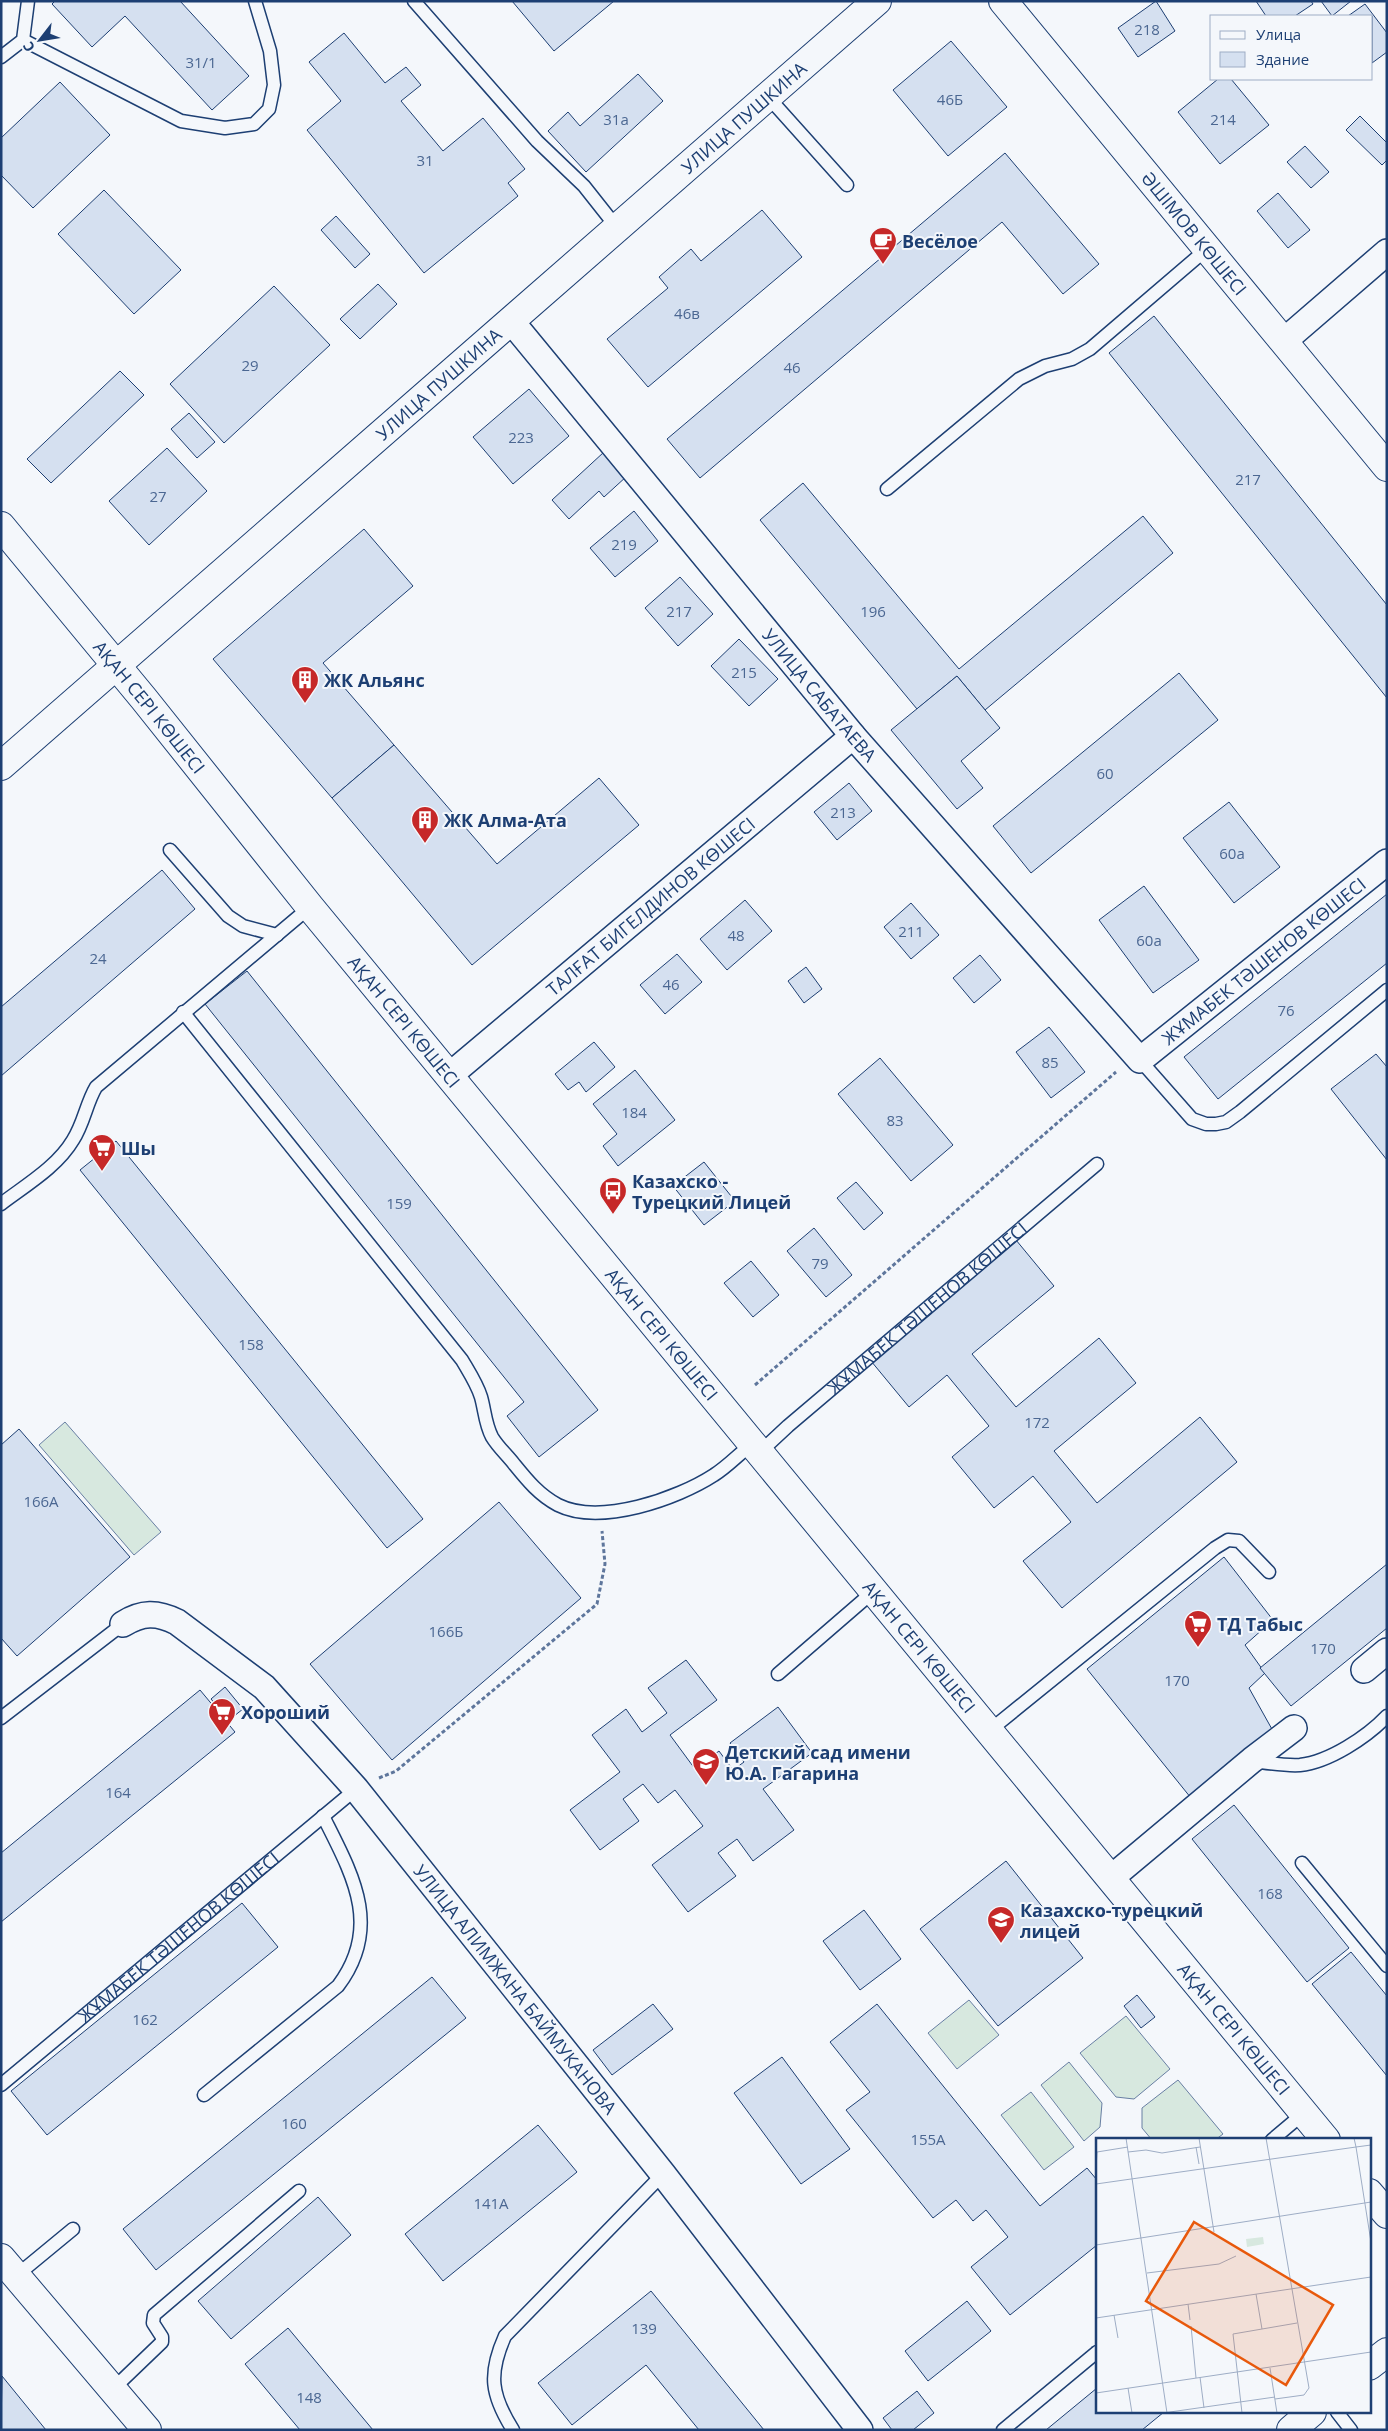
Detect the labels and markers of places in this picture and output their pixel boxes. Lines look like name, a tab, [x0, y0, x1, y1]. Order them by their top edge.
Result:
cafe icon: Весёлое	[868, 226, 898, 265]
place label: Весёлое	[902, 229, 978, 253]
building icon: ЖК Альянс	[290, 665, 320, 704]
place label: ЖК Альянс	[324, 668, 425, 692]
building icon: ЖК Алма-Ата	[410, 805, 440, 844]
place label: ЖК Алма-Ата	[444, 808, 567, 832]
supermarket icon: Шы	[87, 1133, 117, 1172]
place label: Шы	[121, 1136, 156, 1160]
place label: Казахско - Турецкий Лицей	[632, 1169, 791, 1214]
bus stop icon: Казахско - Турецкий Лицей	[598, 1176, 628, 1215]
supermarket icon: ТД Табыс	[1183, 1609, 1213, 1648]
place label: ТД Табыс	[1217, 1612, 1303, 1636]
supermarket icon: Хороший	[207, 1697, 237, 1736]
place label: Хороший	[241, 1700, 330, 1724]
place label: Детский сад имени Ю.А. Гагарина	[725, 1740, 911, 1785]
school or university icon: Детский сад имени Ю.А. Гагарина	[691, 1747, 721, 1786]
place label: Казахско-турецкий лицей	[1020, 1898, 1203, 1943]
school or university icon: Казахско-турецкий лицей	[986, 1905, 1016, 1944]

